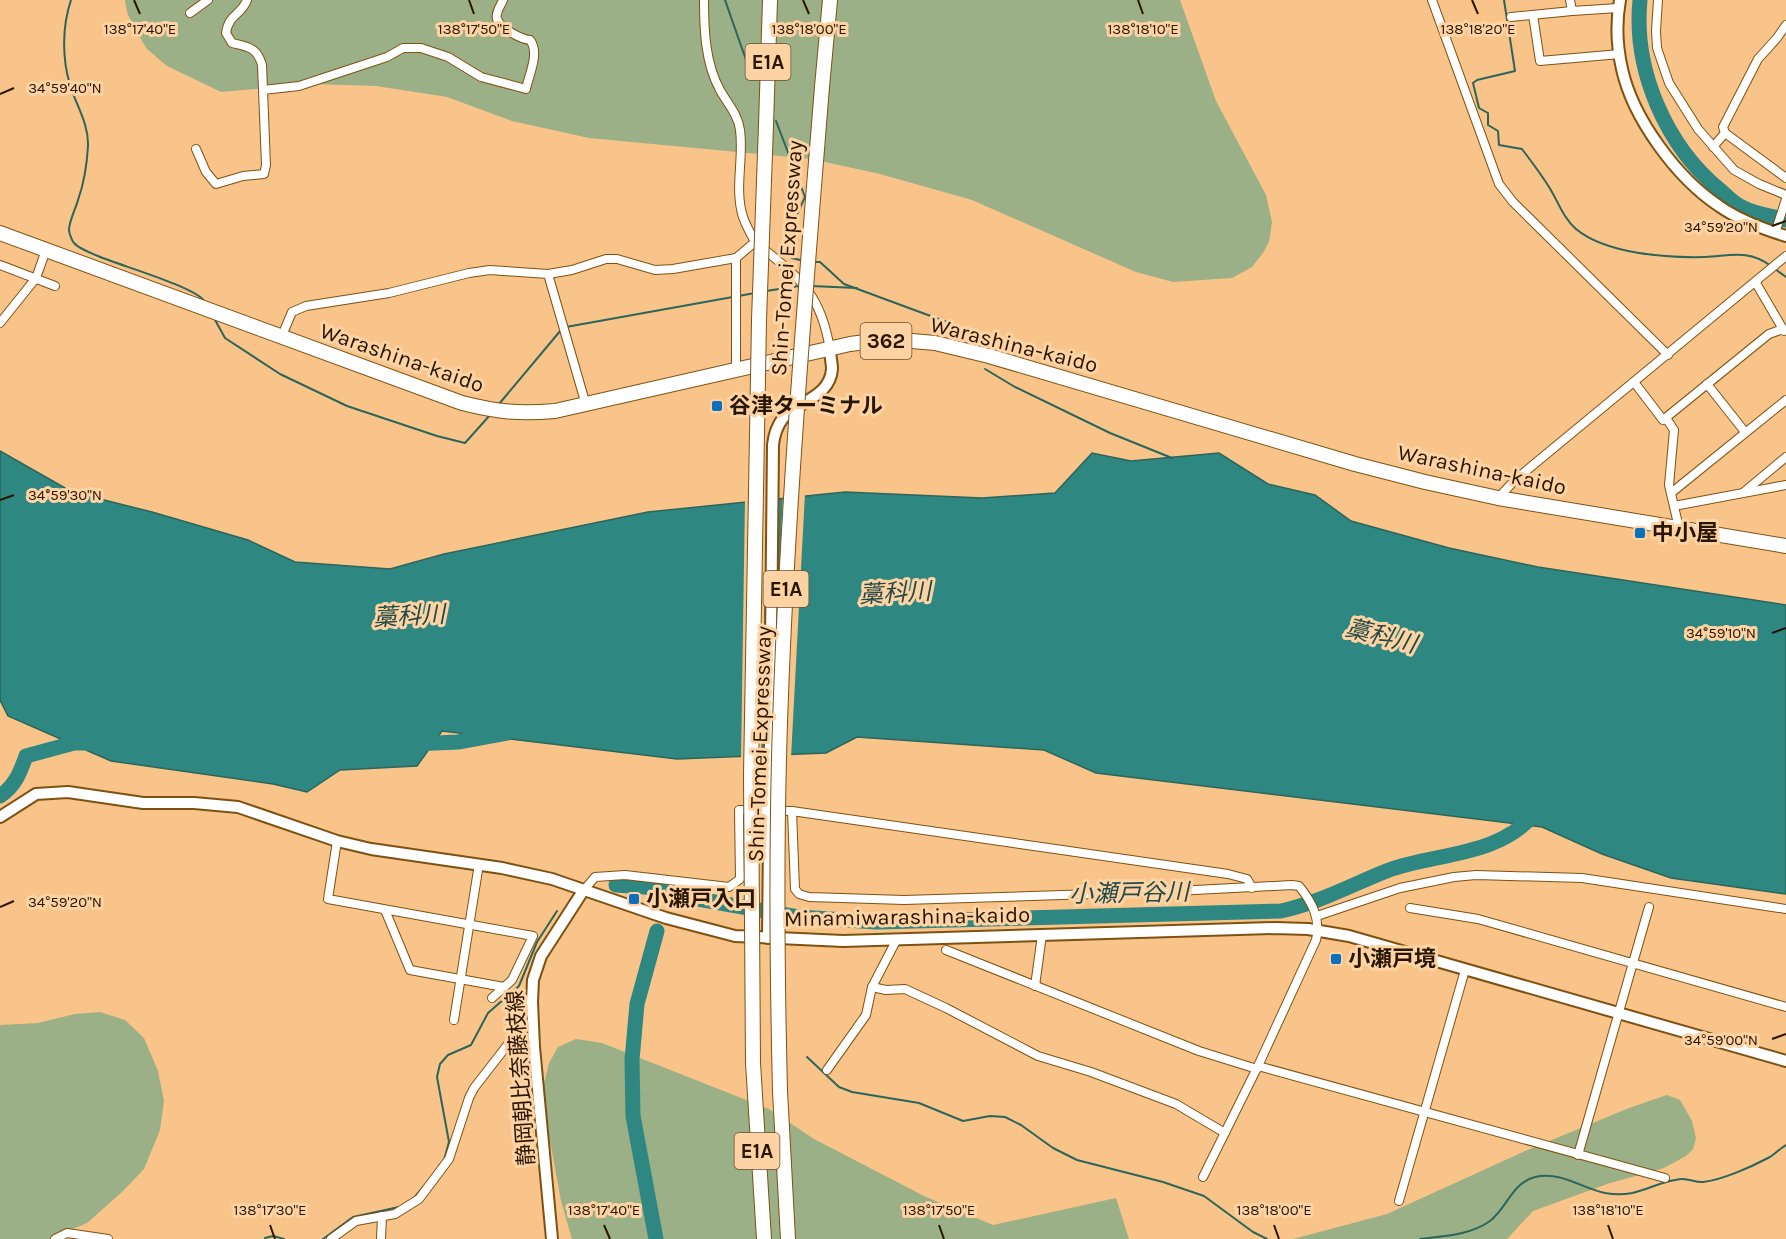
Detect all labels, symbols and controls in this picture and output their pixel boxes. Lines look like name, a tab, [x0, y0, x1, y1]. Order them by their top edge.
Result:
text: 138°17'40"E	[104, 20, 176, 38]
text: 138°17'50"E	[438, 20, 510, 38]
text: 138°18'00"E	[771, 20, 847, 38]
text: 138°18'10"E	[1107, 20, 1179, 38]
text: 138°18'20"E	[1441, 20, 1515, 38]
road number: E1A	[746, 44, 790, 80]
text: 34°59'40"N	[28, 79, 102, 97]
street label: Shin-Tomei Expressway	[766, 139, 808, 377]
text: 34°59'20"N	[1684, 218, 1758, 236]
street label: Warashina-kaido	[928, 312, 1100, 378]
street label: Warashina-kaido	[317, 318, 487, 398]
road number: 362	[860, 323, 912, 359]
place label: 谷津ターミナル	[729, 393, 883, 419]
marker: 谷津ターミナル	[710, 399, 724, 413]
street label: Warashina-kaido	[1395, 439, 1569, 501]
text: 34°59'30"N	[28, 486, 102, 504]
place label: 中小屋	[1652, 520, 1718, 546]
marker: 中小屋	[1633, 526, 1647, 540]
road number: E1A	[764, 571, 808, 607]
water label: 藁科川	[858, 577, 935, 609]
water label: 藁科川	[372, 600, 449, 632]
water label: 藁科川	[1343, 614, 1422, 659]
text: 34°59'10"N	[1686, 624, 1756, 642]
street label: Shin-Tomei Expressway	[743, 626, 777, 862]
water label: 小瀬戸谷川	[1069, 878, 1192, 908]
place label: 小瀬戸入口	[646, 886, 756, 912]
marker: 小瀬戸入口	[627, 892, 641, 906]
text: 34°59'20"N	[28, 893, 102, 911]
street label: Minamiwarashina-kaido	[784, 902, 1030, 932]
place label: 小瀬戸境	[1348, 946, 1436, 972]
marker: 小瀬戸境	[1329, 952, 1343, 966]
street label: 静岡朝比奈藤枝線	[502, 989, 540, 1167]
text: 34°59'00"N	[1684, 1031, 1758, 1049]
road number: E1A	[734, 1133, 780, 1169]
text: 138°17'30"E	[234, 1201, 306, 1219]
text: 138°17'40"E	[568, 1201, 640, 1219]
text: 138°17'50"E	[903, 1201, 975, 1219]
text: 138°18'00"E	[1236, 1201, 1312, 1219]
text: 138°18'10"E	[1572, 1201, 1644, 1219]

